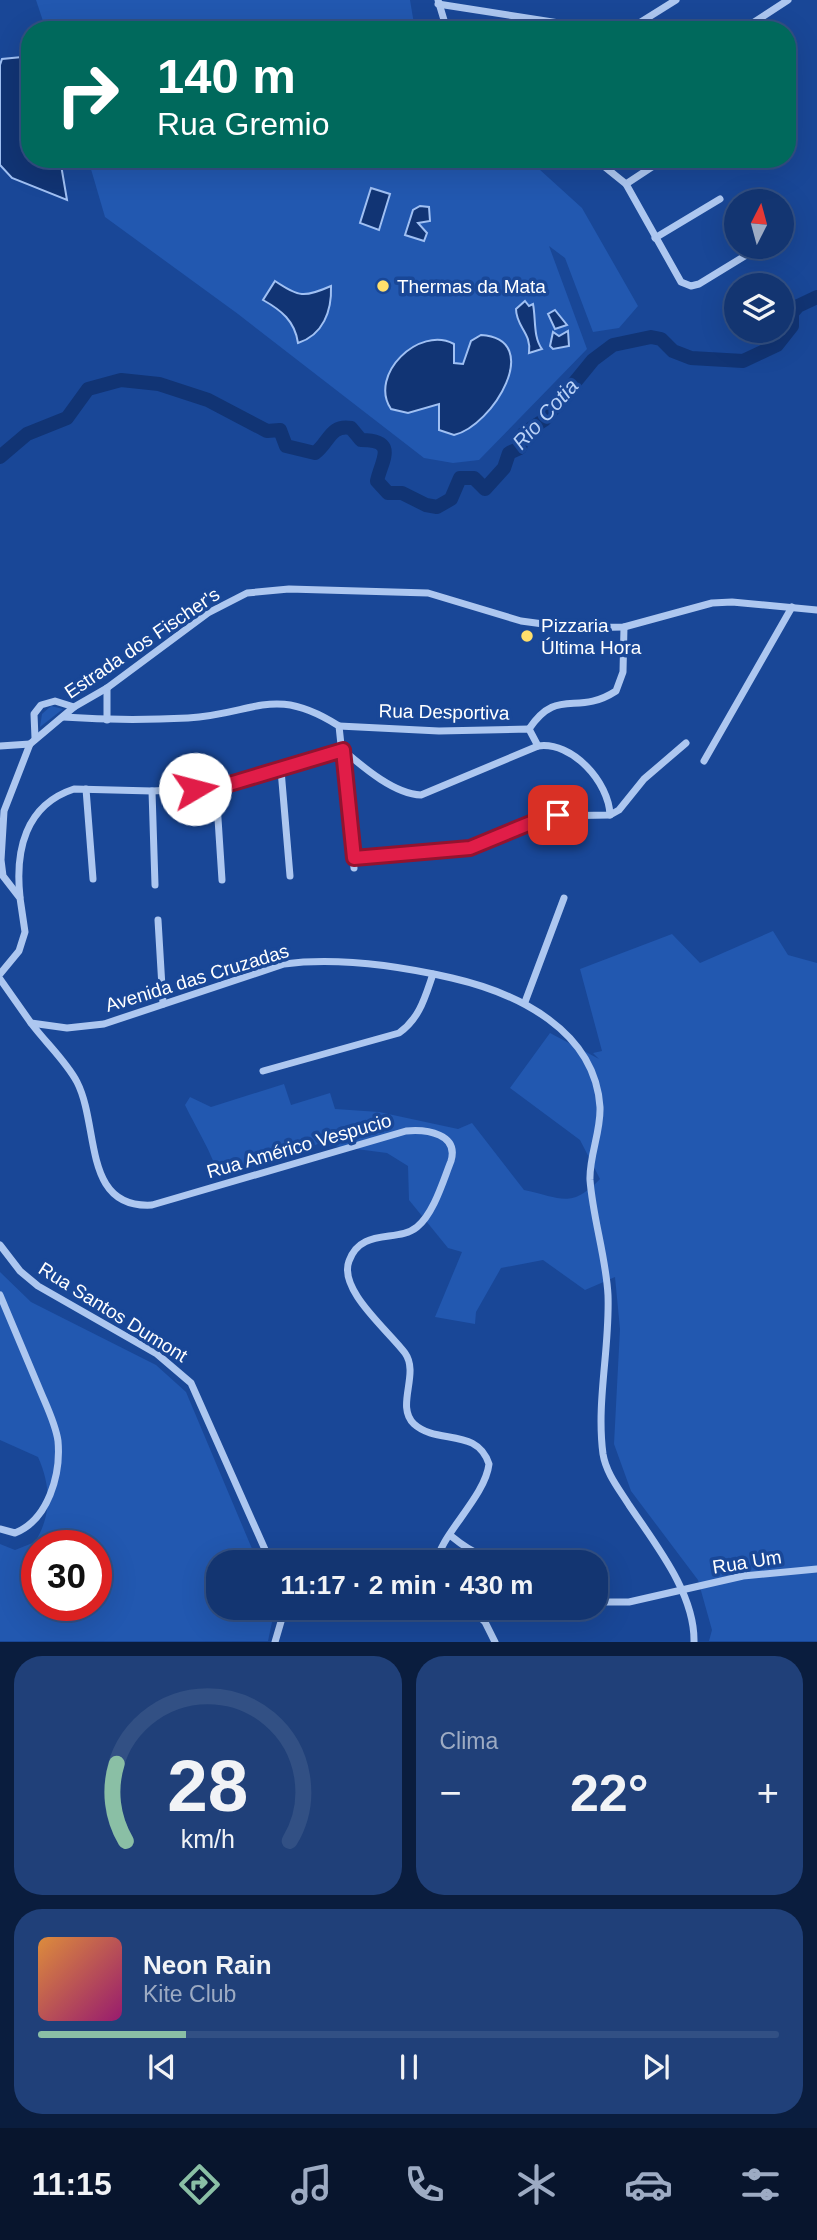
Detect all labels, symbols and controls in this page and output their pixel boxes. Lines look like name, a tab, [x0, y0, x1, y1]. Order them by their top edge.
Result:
icon: right	[42, 49, 133, 140]
text: 140 m	[157, 49, 296, 103]
text: Rua Gremio	[157, 106, 330, 142]
north arrow	[724, 189, 794, 259]
map controls	[724, 189, 794, 343]
button: layers	[724, 273, 794, 343]
place label: Thermas da Mata	[397, 276, 546, 297]
marker: Thermas da Mata	[375, 278, 391, 294]
water label: Rio Cotia	[508, 374, 582, 454]
street label: Estrada dos Fischer's	[61, 583, 223, 703]
place label: Pizzaria Última Hora	[541, 615, 642, 658]
marker: Pizzaria Última Hora	[519, 628, 535, 644]
street label: Rua Desportiva	[378, 700, 510, 724]
position arrow	[158, 752, 232, 826]
pin	[528, 785, 588, 845]
icon: arrive	[539, 796, 577, 834]
street label: Avenida das Cruzadas	[103, 940, 291, 1016]
street label: Rua Américo Vespucio	[204, 1110, 394, 1182]
street label: Rua Santos Dumont	[35, 1258, 192, 1367]
speed limit sign: 30	[21, 1530, 112, 1621]
street label: Rua Um	[711, 1546, 783, 1578]
text: 11:17 · 2 min · 430 m	[281, 1570, 533, 1600]
text: Clima	[440, 1728, 498, 1754]
text: 28	[167, 1746, 248, 1827]
text: 22°	[570, 1764, 649, 1822]
text: −	[440, 1772, 462, 1814]
text: +	[757, 1772, 779, 1814]
text: km/h	[181, 1825, 235, 1853]
text: Neon Rain	[143, 1950, 272, 1980]
text: Kite Club	[143, 1981, 236, 2007]
icon: previous	[143, 2048, 181, 2086]
icon: pause	[390, 2048, 428, 2086]
icon: next	[637, 2048, 675, 2086]
icon: directions	[175, 2160, 224, 2209]
icon: music	[287, 2160, 336, 2209]
icon: phone	[400, 2160, 449, 2209]
icon: climate	[512, 2160, 561, 2209]
icon: car	[624, 2160, 673, 2209]
icon: filters	[736, 2160, 785, 2209]
text: 11:15	[32, 2166, 112, 2202]

